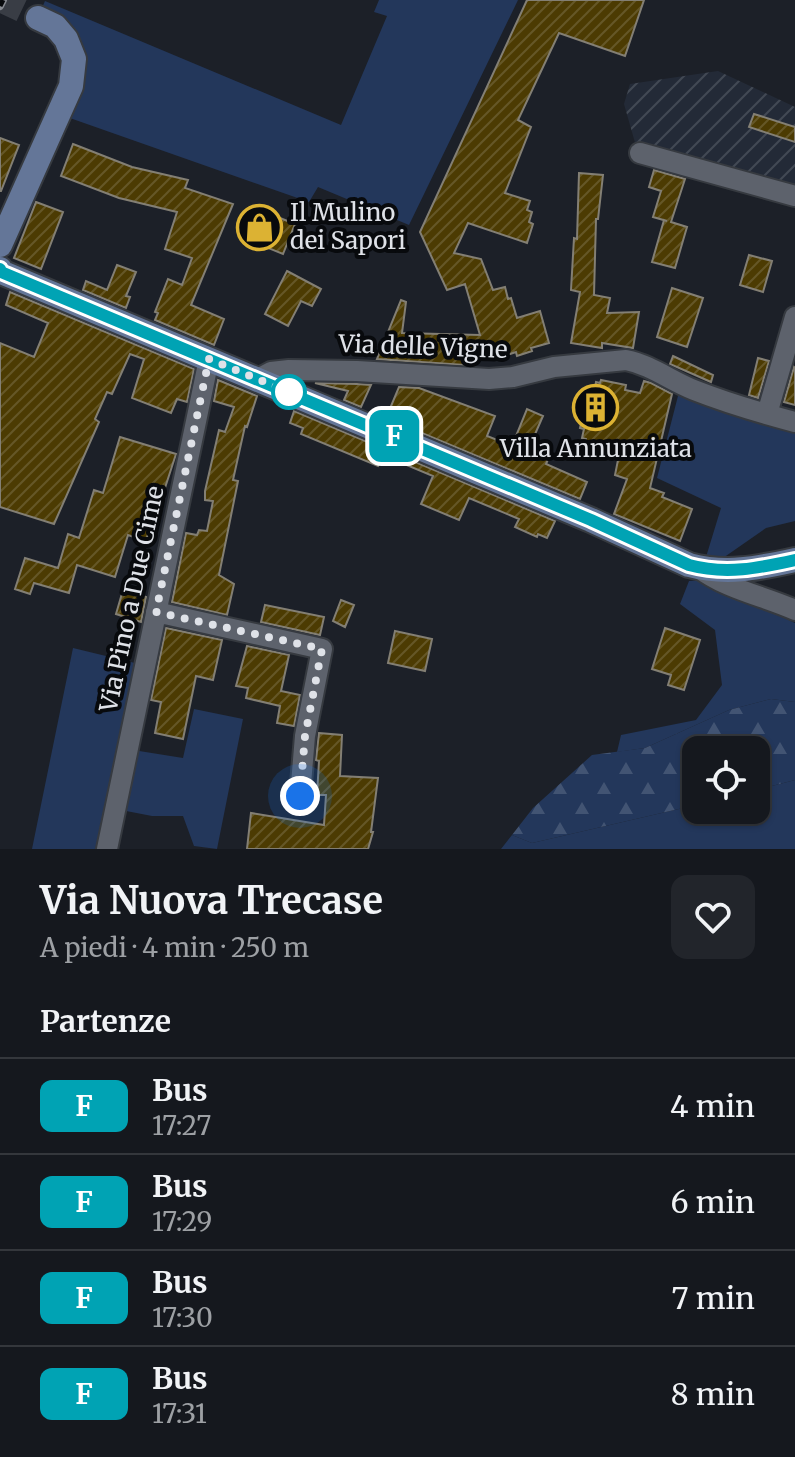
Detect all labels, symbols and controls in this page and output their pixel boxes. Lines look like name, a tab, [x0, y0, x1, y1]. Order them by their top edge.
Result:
place label: Il Mulino dei Sapori	[290, 197, 406, 256]
shop icon: Il Mulino dei Sapori	[235, 203, 283, 251]
street label: Via delle Vigne	[337, 328, 508, 365]
unlabelled marker	[272, 375, 306, 409]
building icon: Villa Annunziata	[572, 383, 620, 431]
line badge: F	[368, 410, 420, 462]
text: F	[385, 418, 403, 454]
place label: Villa Annunziata	[499, 433, 692, 464]
street label: Via Pino a Due Cime	[92, 483, 171, 716]
map controls	[682, 736, 770, 824]
button: locate	[682, 736, 770, 824]
your location	[280, 776, 320, 816]
button: heart	[671, 875, 755, 959]
text: Via Nuova Trecase	[40, 877, 383, 924]
text: A piedi · 4 min · 250 m	[40, 931, 309, 964]
text: Partenze	[40, 1002, 171, 1040]
text: Bus	[152, 1071, 208, 1109]
text: 4 min	[670, 1087, 755, 1125]
text: F	[75, 1088, 93, 1124]
text: 17:27	[152, 1109, 211, 1142]
text: Bus	[152, 1167, 208, 1205]
text: 6 min	[670, 1183, 755, 1221]
text: F	[75, 1184, 93, 1220]
text: 17:29	[152, 1205, 212, 1238]
text: Bus	[152, 1263, 208, 1301]
text: 7 min	[671, 1279, 755, 1317]
text: F	[75, 1280, 93, 1316]
text: 17:30	[152, 1301, 213, 1334]
text: Bus	[152, 1359, 208, 1397]
text: 8 min	[671, 1375, 755, 1413]
text: F	[75, 1376, 93, 1412]
text: 17:31	[152, 1397, 207, 1430]

